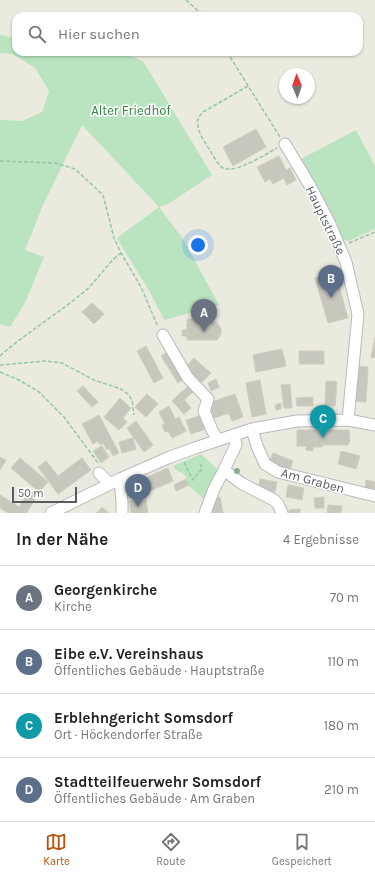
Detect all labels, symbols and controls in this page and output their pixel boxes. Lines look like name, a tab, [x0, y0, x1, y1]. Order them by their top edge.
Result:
search box	[12, 12, 363, 56]
icon: search	[26, 23, 48, 45]
text: Hier suchen	[58, 25, 140, 43]
north arrow	[279, 68, 315, 104]
park label: Alter Friedhof	[91, 103, 171, 118]
street label: Hauptstraße	[302, 183, 349, 257]
your location	[188, 235, 208, 255]
pin: B	[318, 265, 344, 298]
pin: A	[191, 299, 217, 332]
pin: C	[310, 405, 336, 438]
street label: Am Graben	[279, 465, 346, 496]
pin: D	[125, 474, 151, 507]
scale bar	[12, 485, 77, 504]
text: 50 m	[18, 487, 44, 500]
text: In der Nähe	[16, 529, 108, 549]
text: 4 Ergebnisse	[283, 532, 359, 547]
text: Georgenkirche	[54, 581, 157, 599]
text: A	[25, 590, 33, 605]
text: 70 m	[330, 590, 359, 605]
text: Kirche	[54, 599, 92, 614]
text: Eibe e.V. Vereinshaus	[54, 645, 204, 663]
text: B	[25, 654, 33, 669]
text: 110 m	[327, 654, 359, 669]
text: Öffentliches Gebäude · Hauptstraße	[54, 663, 264, 678]
text: Erblehngericht Somsdorf	[54, 709, 233, 727]
text: C	[25, 718, 33, 733]
text: 180 m	[324, 718, 359, 733]
text: Ort · Höckendorfer Straße	[54, 727, 203, 742]
text: Stadtteilfeuerwehr Somsdorf	[54, 773, 261, 791]
text: D	[25, 782, 33, 797]
text: 210 m	[324, 782, 359, 797]
text: Öffentliches Gebäude · Am Graben	[54, 791, 255, 806]
tab: Karte	[43, 831, 70, 868]
tab: Route	[156, 831, 185, 868]
tab: Gespeichert	[272, 831, 332, 868]

